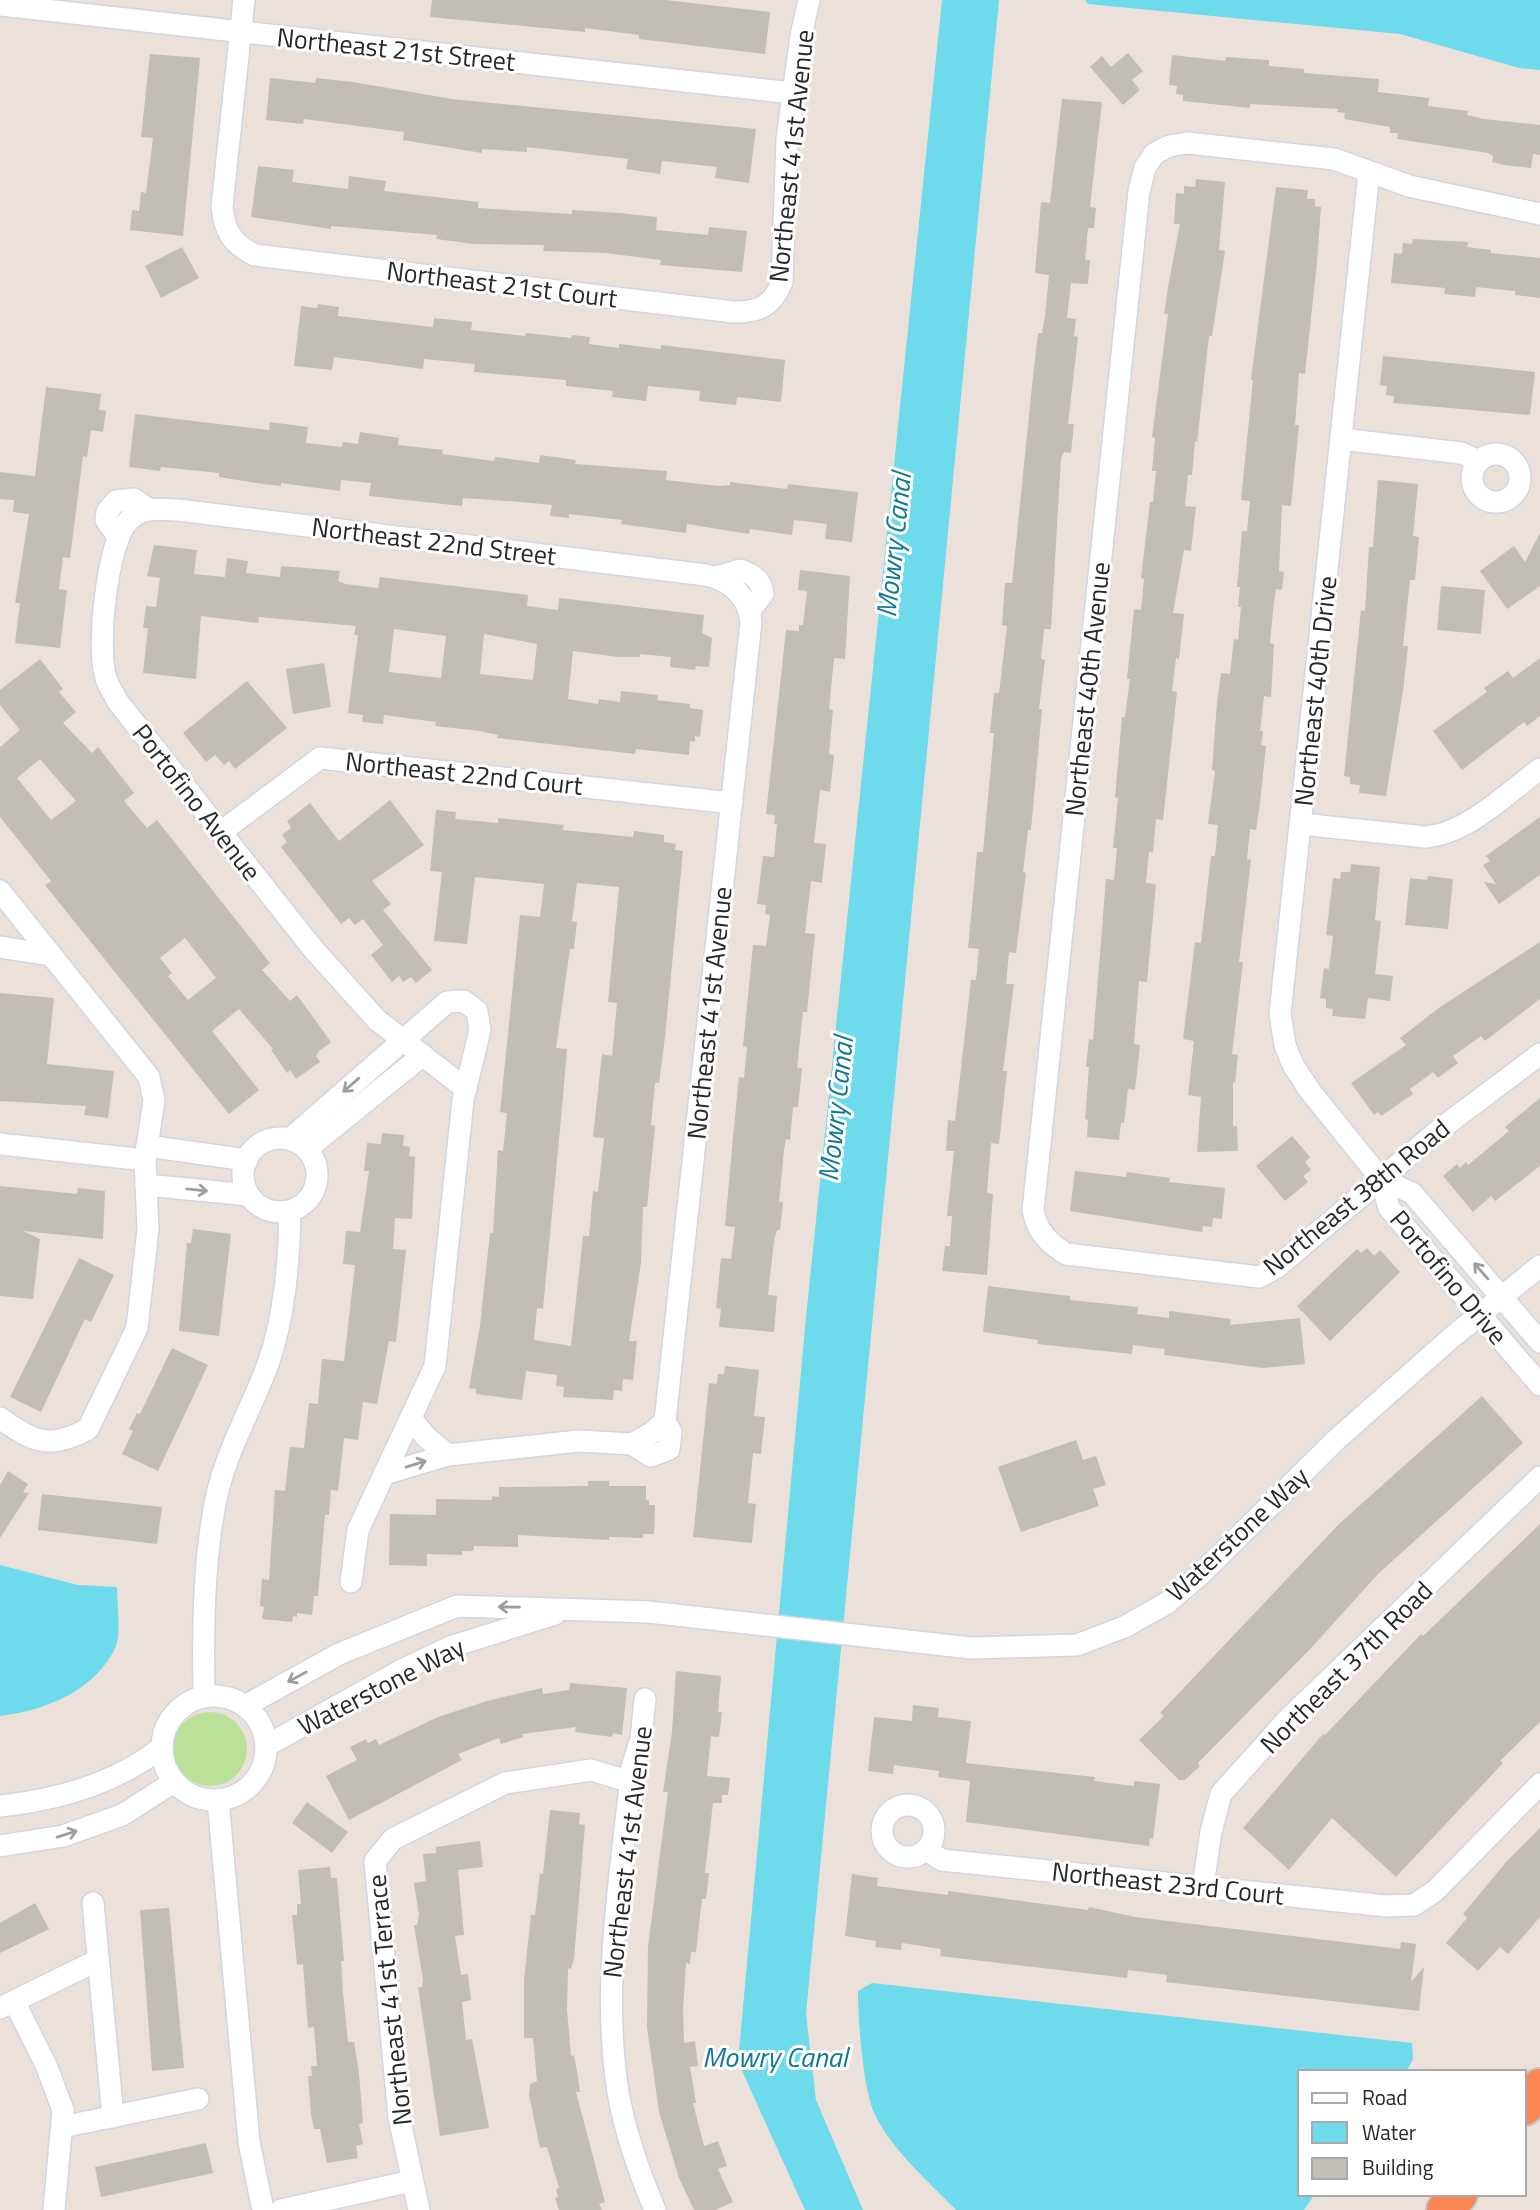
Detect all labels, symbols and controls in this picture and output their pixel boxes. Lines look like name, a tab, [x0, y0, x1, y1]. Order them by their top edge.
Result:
street label: Northeast 21st Street	[275, 17, 517, 81]
street label: Northeast 41st Avenue	[758, 28, 824, 284]
street label: Northeast 21st Court	[385, 251, 619, 317]
water label: Mowry Canal	[864, 468, 922, 619]
street label: Northeast 22nd Street	[310, 507, 558, 575]
street label: Northeast 40th Avenue	[1054, 560, 1120, 818]
street label: Northeast 40th Drive	[1284, 574, 1346, 808]
street label: Portofino Avenue	[123, 715, 271, 889]
street label: Northeast 22nd Court	[343, 741, 585, 805]
street label: Northeast 41st Avenue	[676, 885, 742, 1141]
water label: Mowry Canal	[806, 1032, 864, 1183]
one-way arrow	[342, 1077, 360, 1093]
street label: Northeast 38th Road	[1254, 1109, 1458, 1285]
one-way arrow	[186, 1184, 208, 1197]
street label: Portofino Drive	[1381, 1201, 1517, 1353]
one-way arrow	[1473, 1263, 1489, 1281]
one-way arrow	[405, 1457, 427, 1470]
street label: Waterstone Way	[1157, 1457, 1317, 1611]
street label: Northeast 37th Road	[1251, 1572, 1441, 1762]
one-way arrow	[498, 1600, 521, 1614]
street label: Waterstone Way	[291, 1627, 471, 1745]
one-way arrow	[288, 1670, 308, 1684]
street label: Northeast 41st Avenue	[592, 1724, 662, 1980]
one-way arrow	[56, 1827, 78, 1840]
street label: Northeast 23rd Court	[1050, 1851, 1286, 1915]
street label: Northeast 41st Terrace	[356, 1873, 422, 2127]
water label: Mowry Canal	[702, 2035, 851, 2078]
legend	[1298, 2070, 1526, 2196]
text: Road	[1362, 2081, 1407, 2113]
text: Water	[1362, 2116, 1416, 2148]
text: Building	[1362, 2151, 1434, 2183]

